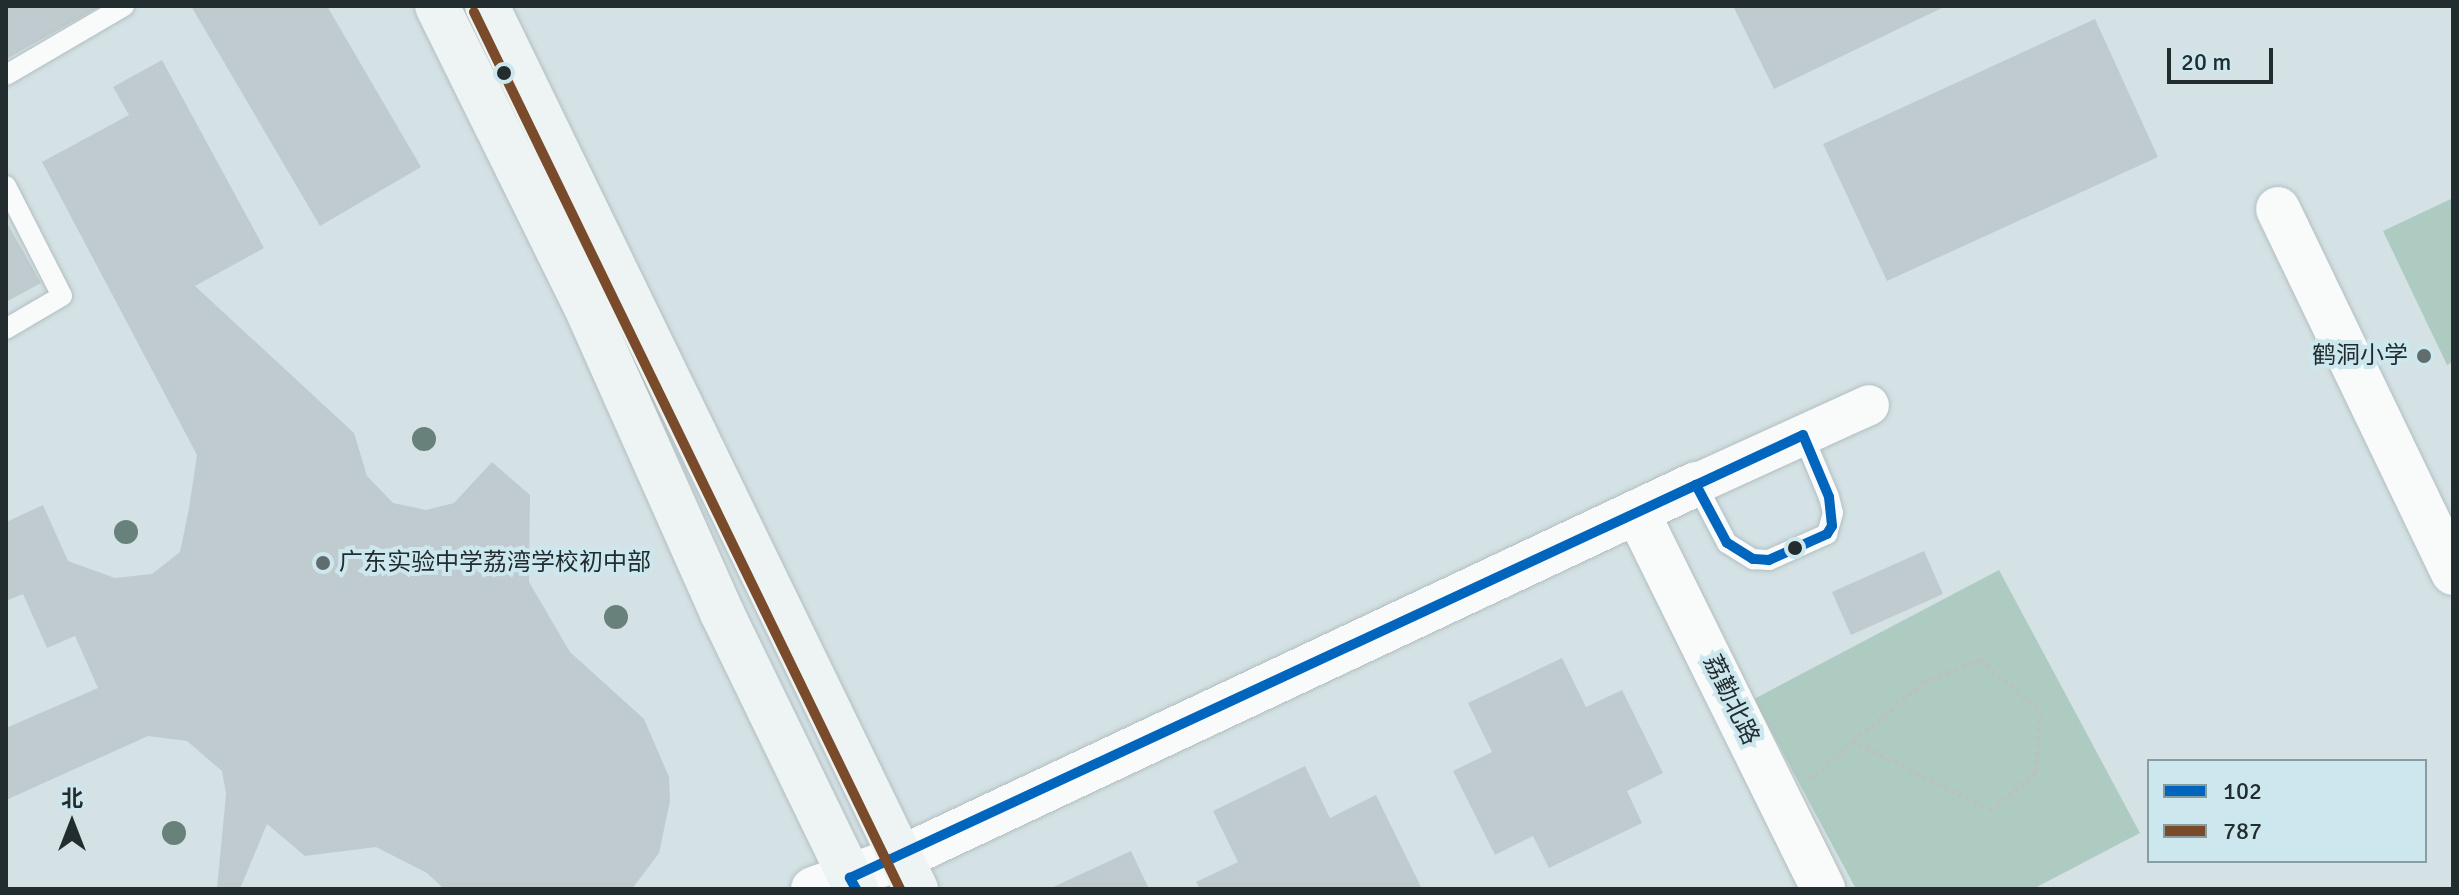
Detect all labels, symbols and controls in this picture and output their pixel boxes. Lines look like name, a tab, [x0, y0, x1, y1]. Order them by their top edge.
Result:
scale bar	[2171, 32, 2277, 82]
text: 20 m	[2181, 47, 2231, 77]
unlabelled marker	[496, 65, 512, 81]
place label: 鹤洞小学	[2312, 342, 2408, 370]
marker: 鹤洞小学	[2415, 347, 2433, 365]
unlabelled marker	[1787, 540, 1803, 556]
place label: 广东实验中学荔湾学校初中部	[339, 549, 651, 577]
marker: 广东实验中学荔湾学校初中部	[314, 554, 332, 572]
street label: 荔勤北路	[1697, 651, 1765, 749]
legend	[2147, 759, 2427, 863]
text: 102	[2223, 776, 2262, 806]
north arrow	[32, 783, 112, 863]
text: 北	[61, 785, 83, 812]
text: 787	[2223, 816, 2262, 846]

